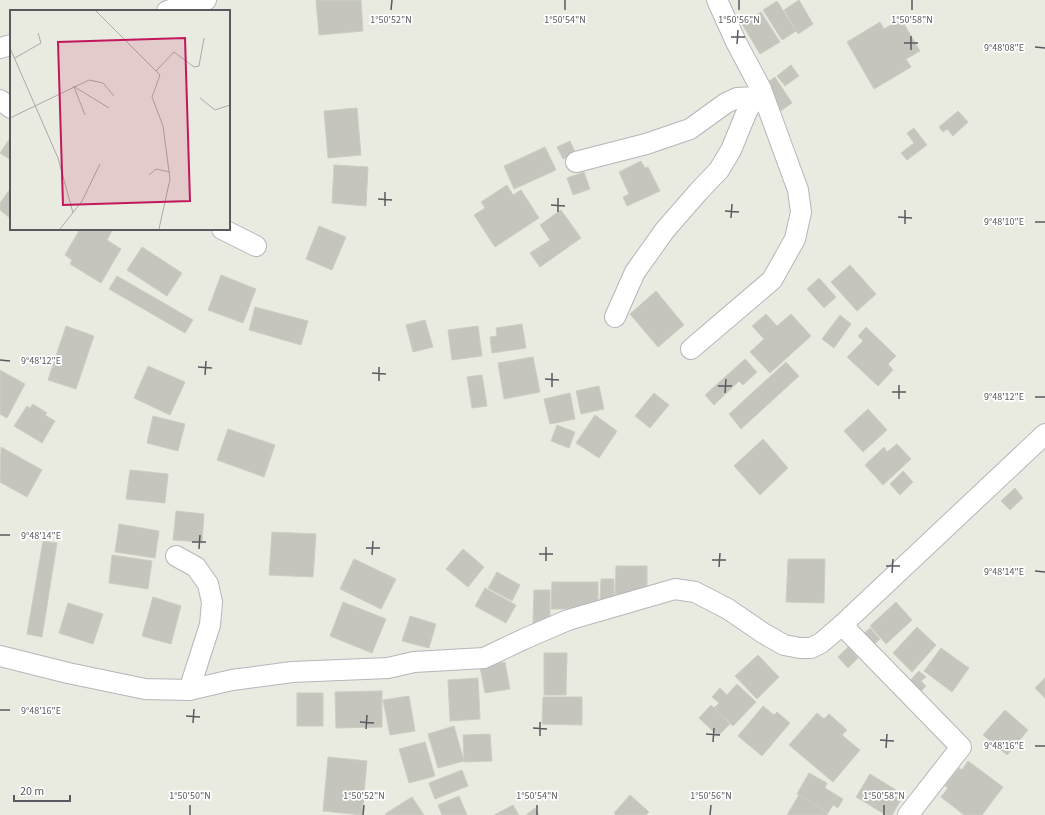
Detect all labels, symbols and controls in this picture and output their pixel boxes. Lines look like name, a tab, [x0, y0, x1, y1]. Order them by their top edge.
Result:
inset map	[10, 10, 230, 230]
text: 1°50'52"N	[370, 13, 412, 27]
text: 1°50'54"N	[544, 13, 586, 27]
text: 1°50'56"N	[718, 13, 760, 27]
text: 1°50'58"N	[891, 13, 933, 27]
text: 9°48'08"E	[984, 41, 1024, 55]
text: 9°48'10"E	[984, 215, 1024, 229]
text: 9°48'12"E	[21, 354, 61, 368]
text: 9°48'12"E	[984, 390, 1024, 404]
text: 9°48'14"E	[21, 529, 61, 543]
text: 9°48'14"E	[984, 565, 1024, 579]
text: 9°48'16"E	[21, 704, 61, 718]
text: 9°48'16"E	[984, 739, 1024, 753]
scale bar	[14, 777, 70, 803]
text: 20 m	[20, 783, 44, 800]
text: 1°50'50"N	[169, 789, 211, 803]
text: 1°50'52"N	[343, 789, 385, 803]
text: 1°50'54"N	[516, 789, 558, 803]
text: 1°50'56"N	[690, 789, 732, 803]
text: 1°50'58"N	[863, 789, 905, 803]

